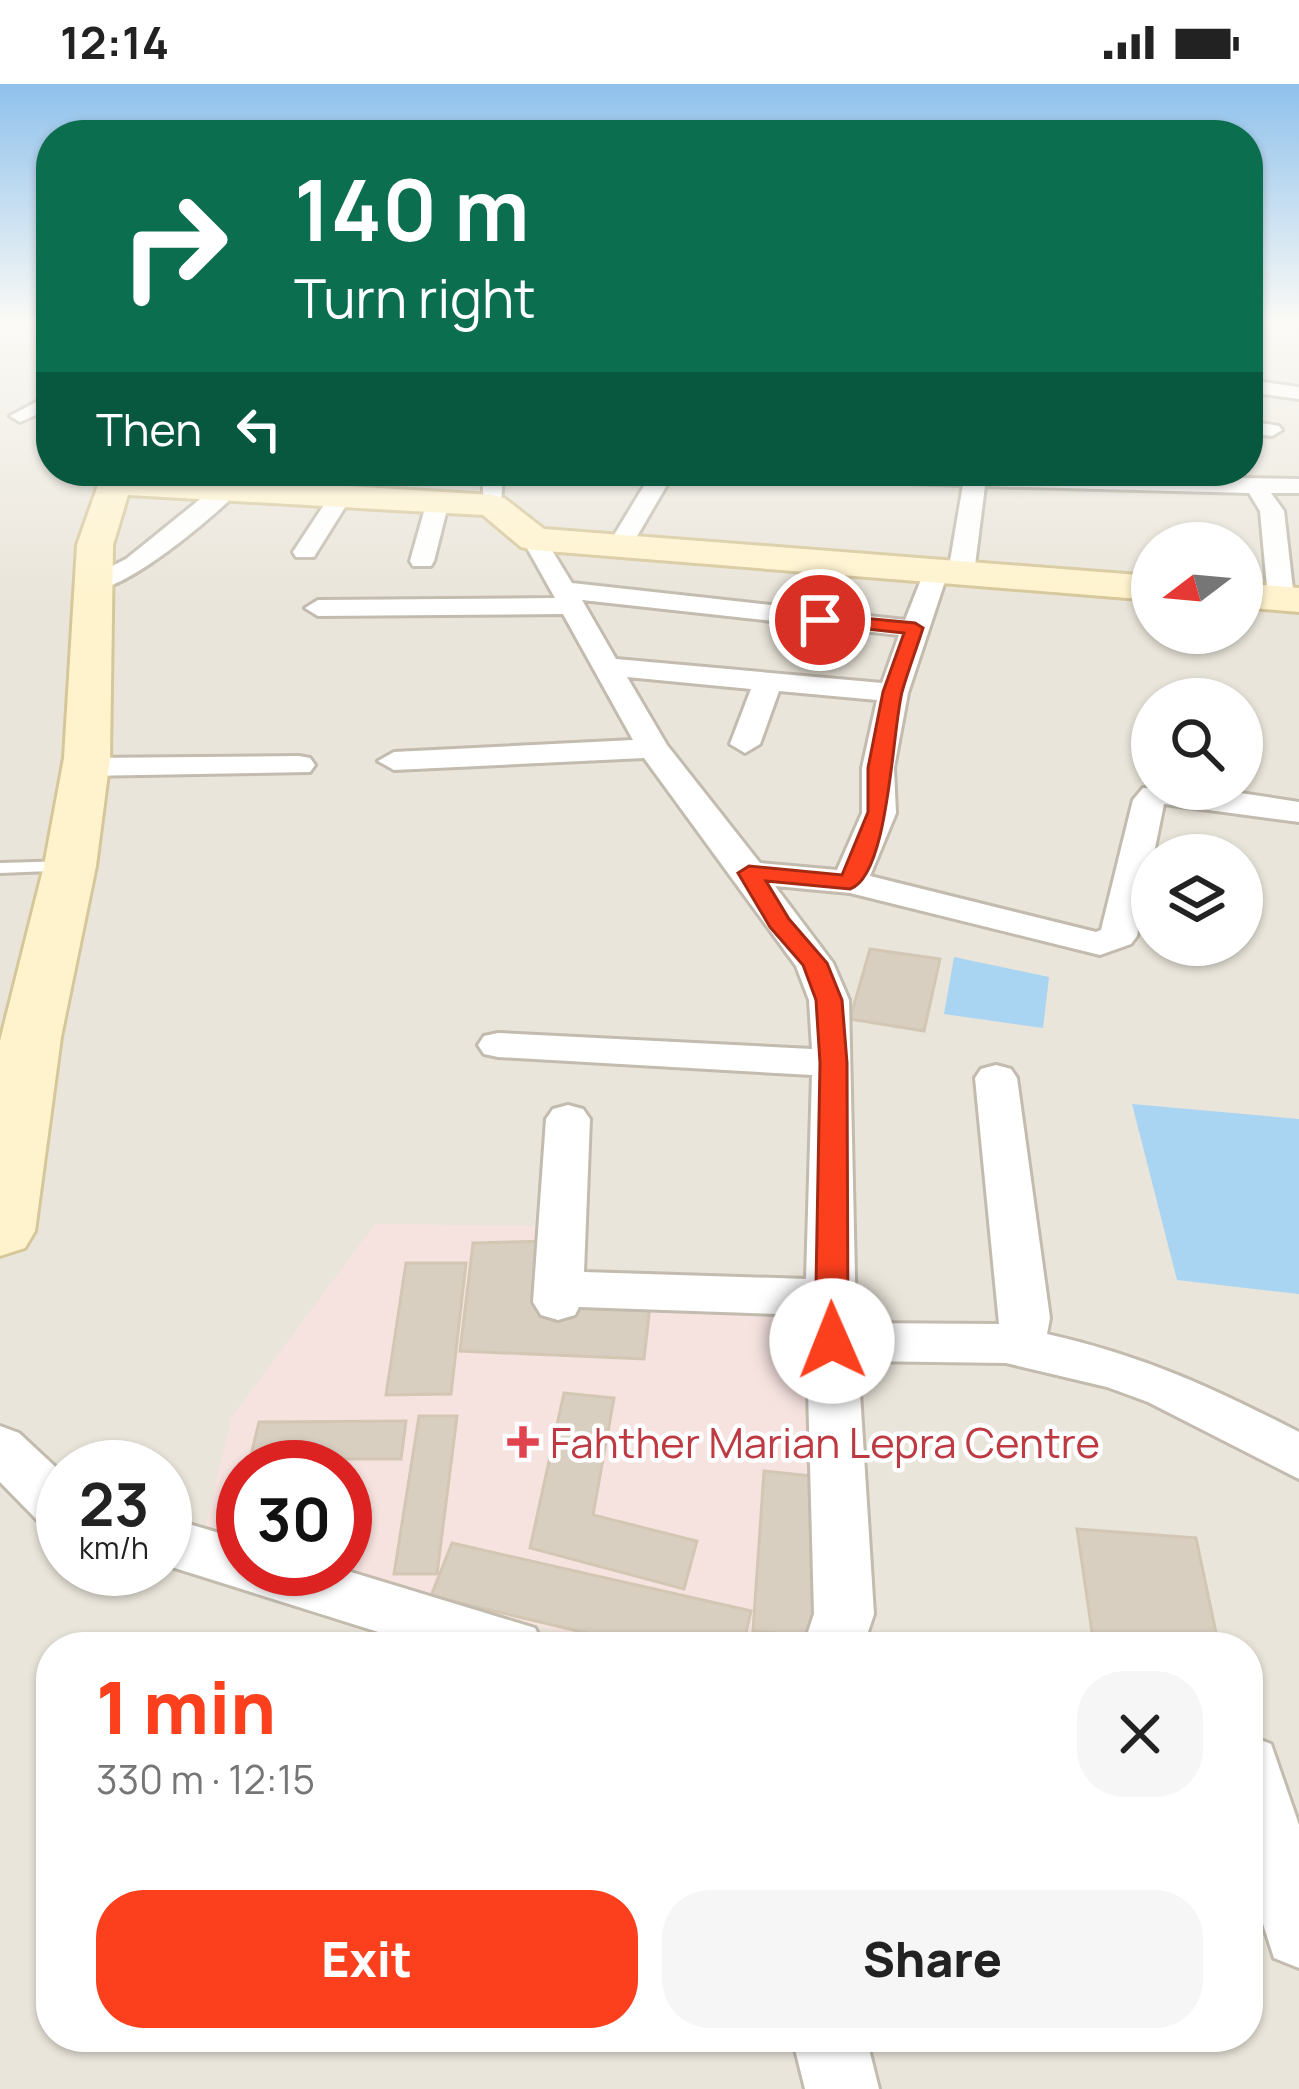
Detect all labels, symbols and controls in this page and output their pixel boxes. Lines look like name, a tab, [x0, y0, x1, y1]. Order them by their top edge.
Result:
text: 12:14	[60, 11, 169, 73]
text: 140 m	[294, 151, 530, 266]
icon: right	[96, 168, 252, 324]
text: Turn right	[294, 260, 536, 334]
icon: left	[226, 396, 292, 462]
text: Then	[96, 398, 202, 460]
north arrow	[1131, 522, 1263, 654]
map controls	[1131, 522, 1263, 966]
pin	[769, 569, 871, 671]
icon: arrive	[787, 587, 853, 653]
button: search	[1131, 678, 1263, 810]
button: layers	[1131, 834, 1263, 966]
position arrow	[769, 1278, 895, 1404]
place label: Fahther Marian Lepra Centre	[550, 1413, 1100, 1471]
marker: Fahther Marian Lepra Centre	[507, 1426, 539, 1458]
speed limit sign: 30	[216, 1440, 372, 1596]
text: 23	[79, 1462, 149, 1544]
text: km/h	[79, 1527, 149, 1568]
text: 1 min	[96, 1657, 276, 1756]
button: close	[1077, 1671, 1203, 1797]
text: 330 m · 12:15	[96, 1752, 315, 1806]
button: Exit	[96, 1890, 638, 2028]
button: Share	[662, 1890, 1203, 2028]

